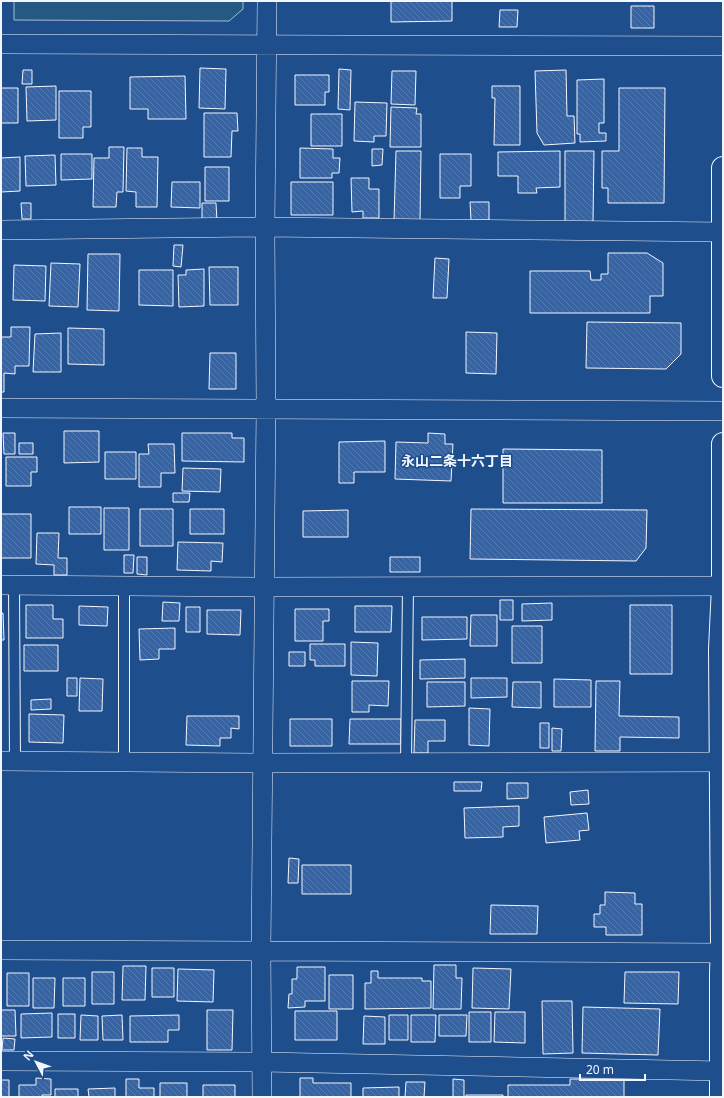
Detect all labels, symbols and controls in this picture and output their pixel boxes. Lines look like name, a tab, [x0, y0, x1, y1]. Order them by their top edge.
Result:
district label: 永山二条十六丁目	[401, 451, 513, 470]
north arrow	[16, 1042, 56, 1082]
text: N	[19, 1047, 37, 1063]
scale bar	[580, 1056, 645, 1082]
text: 20 m	[586, 1061, 614, 1078]

